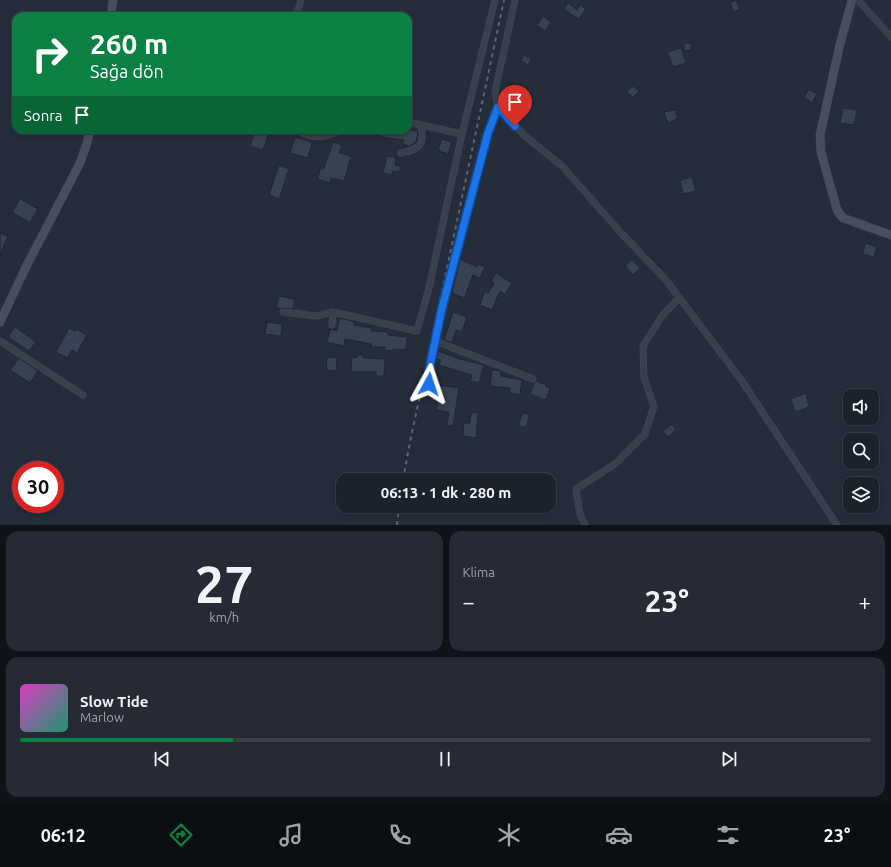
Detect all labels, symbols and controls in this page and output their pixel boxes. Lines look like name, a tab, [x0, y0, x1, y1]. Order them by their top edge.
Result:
icon: right	[24, 28, 76, 80]
text: 260 m	[90, 28, 168, 59]
text: Sağa dön	[90, 61, 164, 81]
pin	[498, 85, 532, 126]
icon: arrive	[504, 91, 526, 113]
icon: arrive	[71, 104, 93, 126]
text: Sonra	[24, 107, 63, 124]
position arrow	[408, 363, 450, 405]
map controls	[843, 389, 879, 513]
button: sound	[843, 389, 879, 425]
button: search	[843, 433, 879, 469]
speed limit sign: 30	[12, 461, 64, 513]
button: layers	[843, 477, 879, 513]
text: 06:13 · 1 dk · 280 m	[381, 484, 511, 501]
text: 27	[195, 555, 254, 613]
text: Klima	[463, 565, 495, 579]
text: 23°	[645, 584, 689, 618]
text: −	[463, 589, 475, 614]
text: +	[859, 589, 871, 614]
text: km/h	[209, 610, 239, 624]
text: Slow Tide	[80, 693, 148, 710]
text: Marlow	[80, 710, 124, 724]
icon: previous	[151, 748, 173, 770]
icon: pause	[434, 748, 456, 770]
icon: next	[718, 748, 740, 770]
icon: directions	[167, 821, 195, 849]
icon: music	[277, 821, 305, 849]
icon: phone	[386, 821, 414, 849]
icon: climate	[495, 821, 523, 849]
icon: car	[605, 821, 633, 849]
icon: filters	[714, 821, 742, 849]
text: 06:12	[41, 825, 86, 845]
text: 23°	[824, 825, 850, 845]

